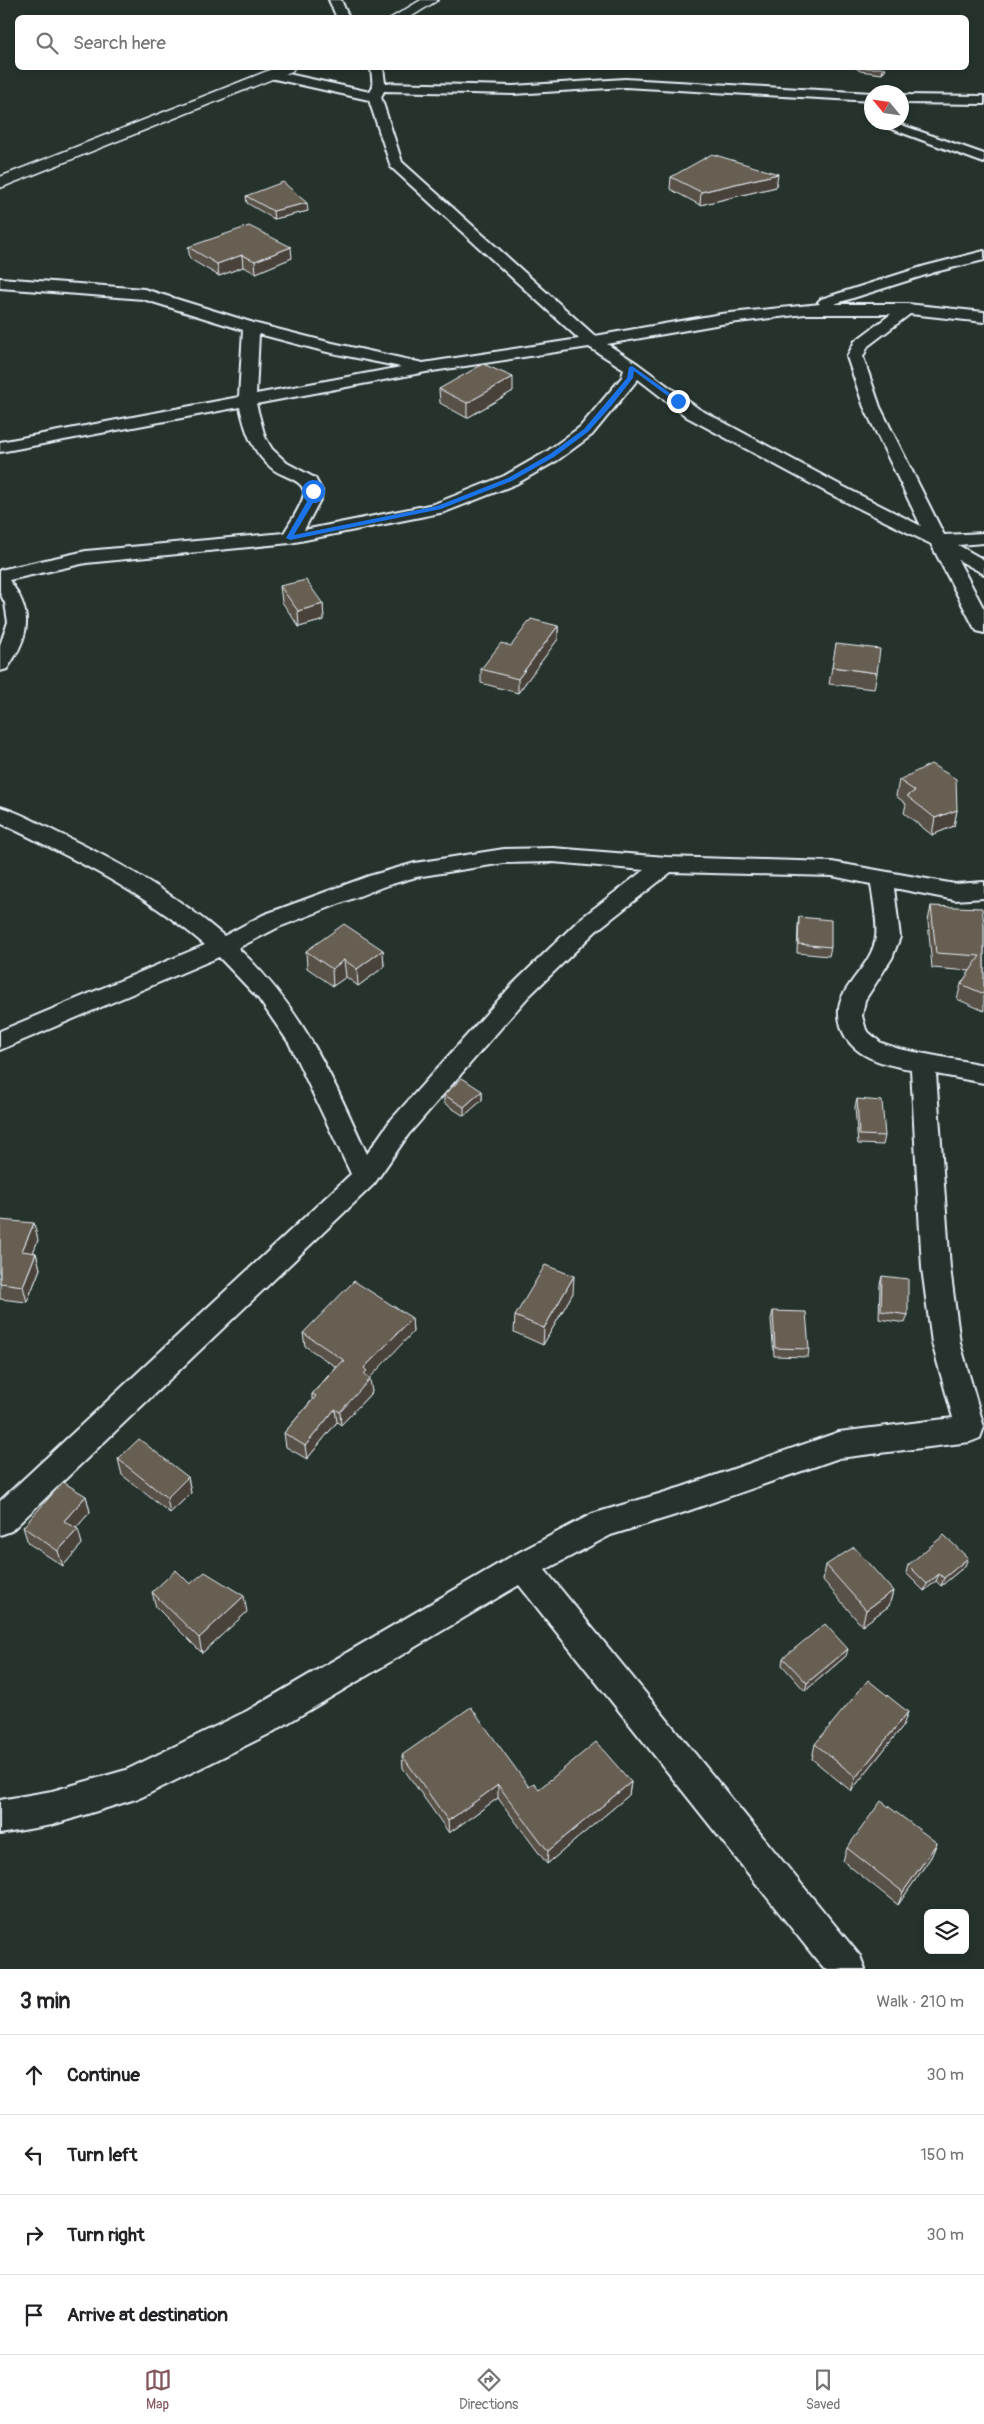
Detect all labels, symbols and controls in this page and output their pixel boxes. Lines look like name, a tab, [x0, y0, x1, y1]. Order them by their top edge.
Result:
search box	[15, 15, 969, 70]
icon: search	[33, 29, 61, 57]
text: Search here	[73, 31, 166, 55]
north arrow	[864, 85, 909, 130]
route end	[667, 390, 690, 413]
route start	[302, 480, 325, 503]
map controls	[924, 1909, 969, 1954]
button: layers	[924, 1909, 969, 1954]
text: 3 min	[20, 1988, 70, 2015]
text: Walk · 210 m	[876, 1992, 964, 2012]
icon: ahead	[20, 2061, 48, 2089]
text: Continue	[67, 2063, 140, 2087]
text: 30 m	[926, 2065, 964, 2085]
icon: left	[20, 2141, 48, 2169]
text: Turn left	[67, 2143, 137, 2167]
text: 150 m	[920, 2145, 964, 2165]
icon: right	[20, 2221, 48, 2249]
text: Turn right	[67, 2223, 145, 2247]
text: 30 m	[926, 2225, 964, 2245]
icon: arrive	[20, 2301, 48, 2329]
text: Arrive at destination	[67, 2303, 228, 2327]
tab: Map	[144, 2366, 172, 2413]
tab: Directions	[459, 2366, 518, 2413]
tab: Saved	[806, 2366, 840, 2413]

